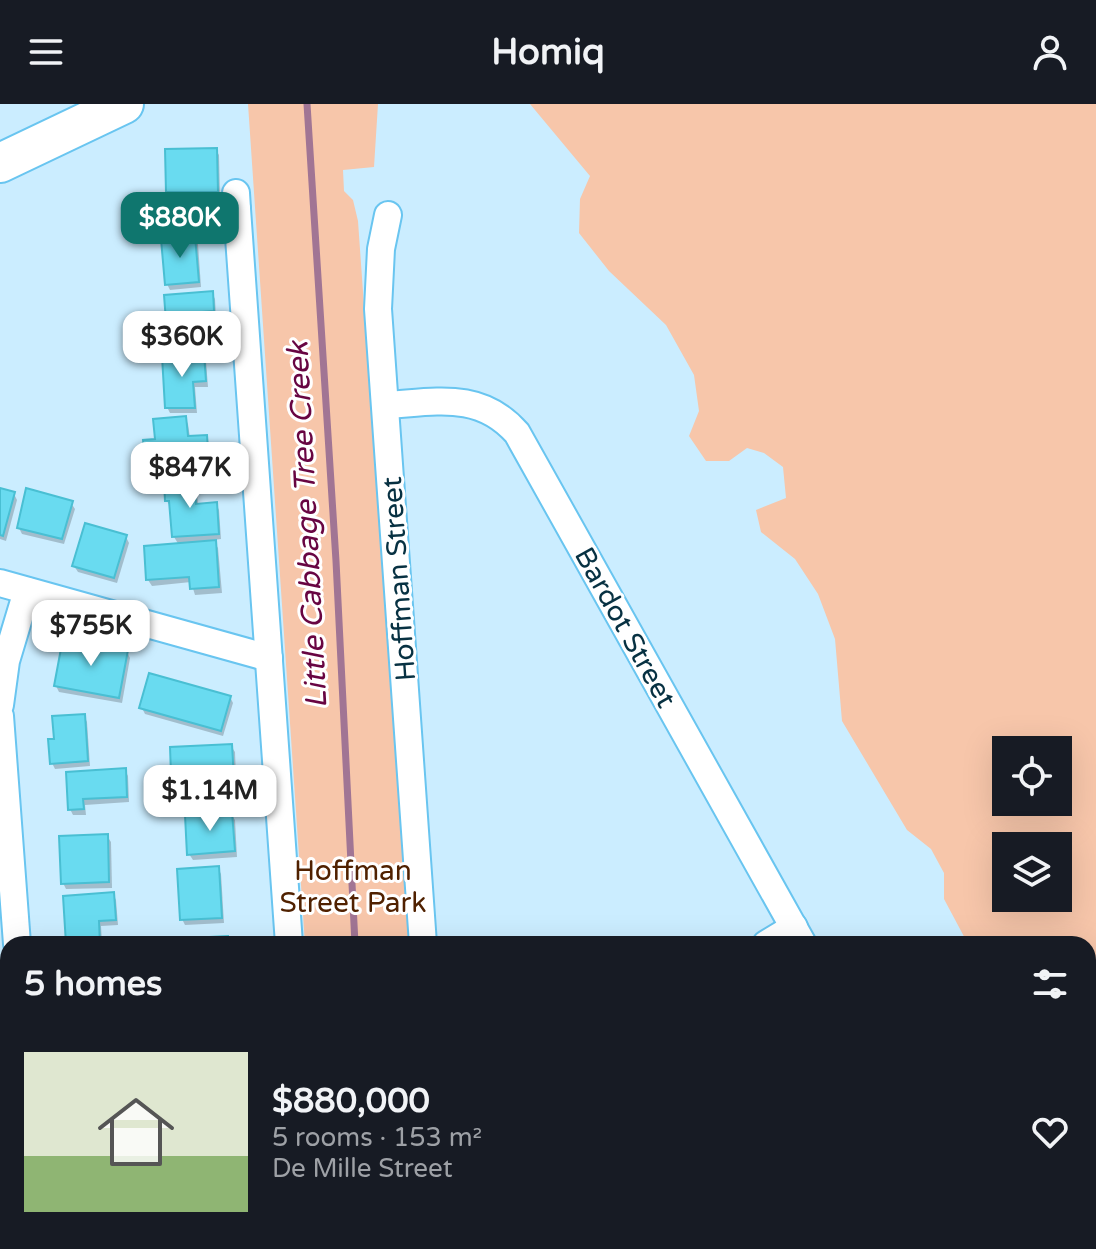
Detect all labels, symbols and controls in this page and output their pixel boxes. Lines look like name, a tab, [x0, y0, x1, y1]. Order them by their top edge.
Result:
icon: menu	[24, 30, 68, 74]
icon: person	[1028, 30, 1072, 74]
text: Homiq	[491, 31, 605, 74]
pin: $880K	[124, 192, 236, 260]
text: $880K	[139, 202, 221, 233]
pin: $360K	[126, 311, 238, 379]
text: $360K	[141, 321, 223, 352]
water label: Little Cabbage Tree Creek	[279, 338, 336, 709]
pin: $847K	[134, 442, 246, 510]
text: $847K	[149, 452, 231, 483]
street label: Hoffman Street	[375, 475, 423, 682]
street label: Bardot Street	[567, 541, 683, 714]
pin: $755K	[35, 600, 147, 668]
text: $755K	[50, 610, 132, 641]
map controls	[992, 736, 1072, 912]
button: locate	[992, 736, 1072, 816]
pin: $1.14M	[145, 765, 275, 833]
text: $1.14M	[162, 775, 258, 806]
button: layers	[992, 832, 1072, 912]
park label: Hoffman Street Park	[279, 854, 427, 920]
icon: filters	[1028, 962, 1072, 1006]
text: 5 homes	[24, 964, 162, 1005]
text: $880,000	[272, 1081, 430, 1122]
icon: home	[88, 1084, 184, 1180]
icon: heart	[1028, 1110, 1072, 1154]
text: 5 rooms · 153 m²	[272, 1122, 482, 1153]
text: De Mille Street	[272, 1153, 453, 1184]

